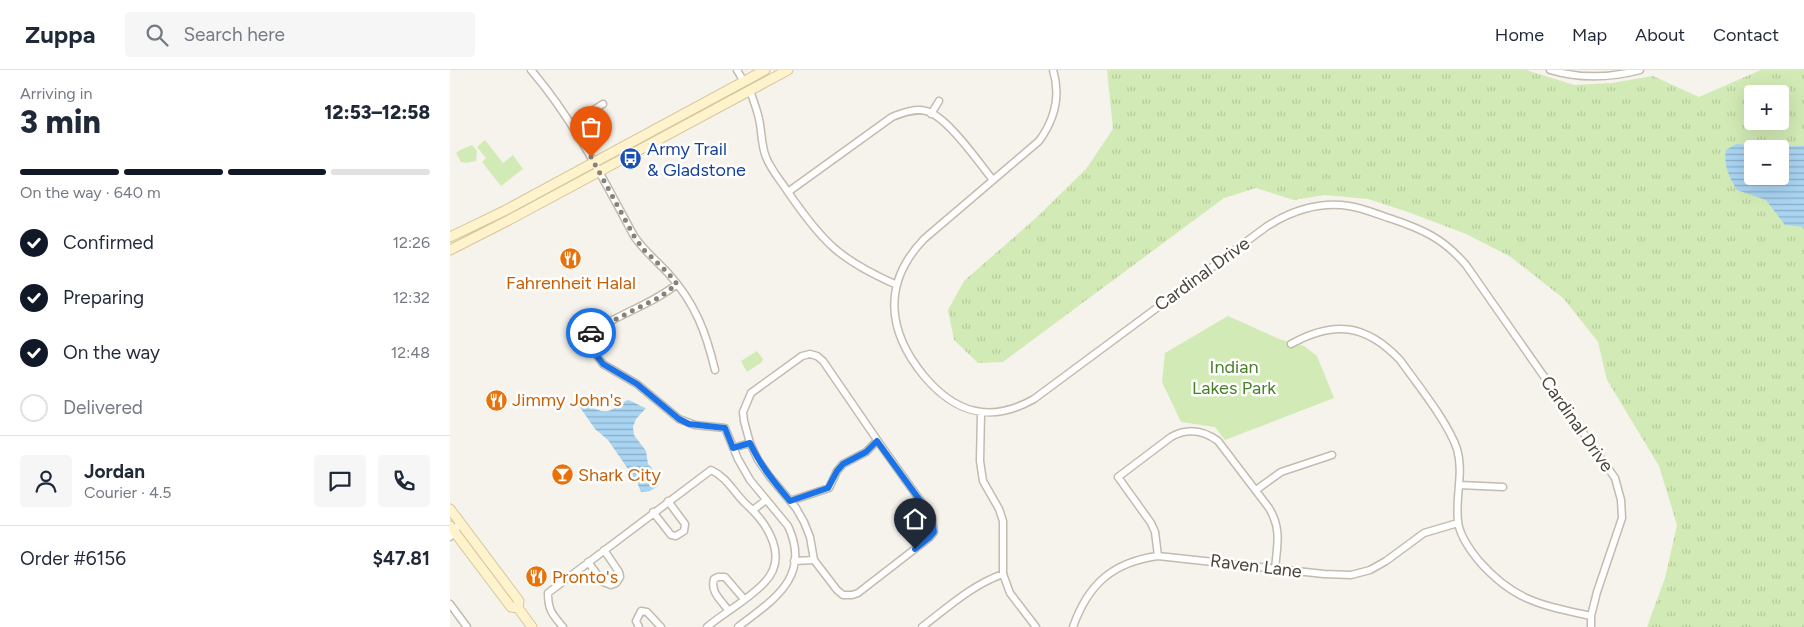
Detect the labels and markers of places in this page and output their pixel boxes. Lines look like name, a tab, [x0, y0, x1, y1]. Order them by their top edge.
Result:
pin	[570, 106, 612, 157]
place label: Army Trail & Gladstone	[647, 138, 746, 181]
bus stop icon: Army Trail & Gladstone	[619, 147, 643, 171]
restaurant icon: Fahrenheit Halal	[559, 246, 583, 270]
place label: Fahrenheit Halal	[506, 272, 636, 294]
restaurant icon: Jimmy John's	[484, 388, 508, 412]
place label: Jimmy John's	[512, 389, 622, 411]
bar icon: Shark City	[550, 463, 574, 487]
place label: Shark City	[578, 464, 661, 486]
pin	[894, 498, 936, 549]
restaurant icon: Pronto's	[524, 565, 548, 589]
place label: Pronto's	[552, 566, 618, 588]

